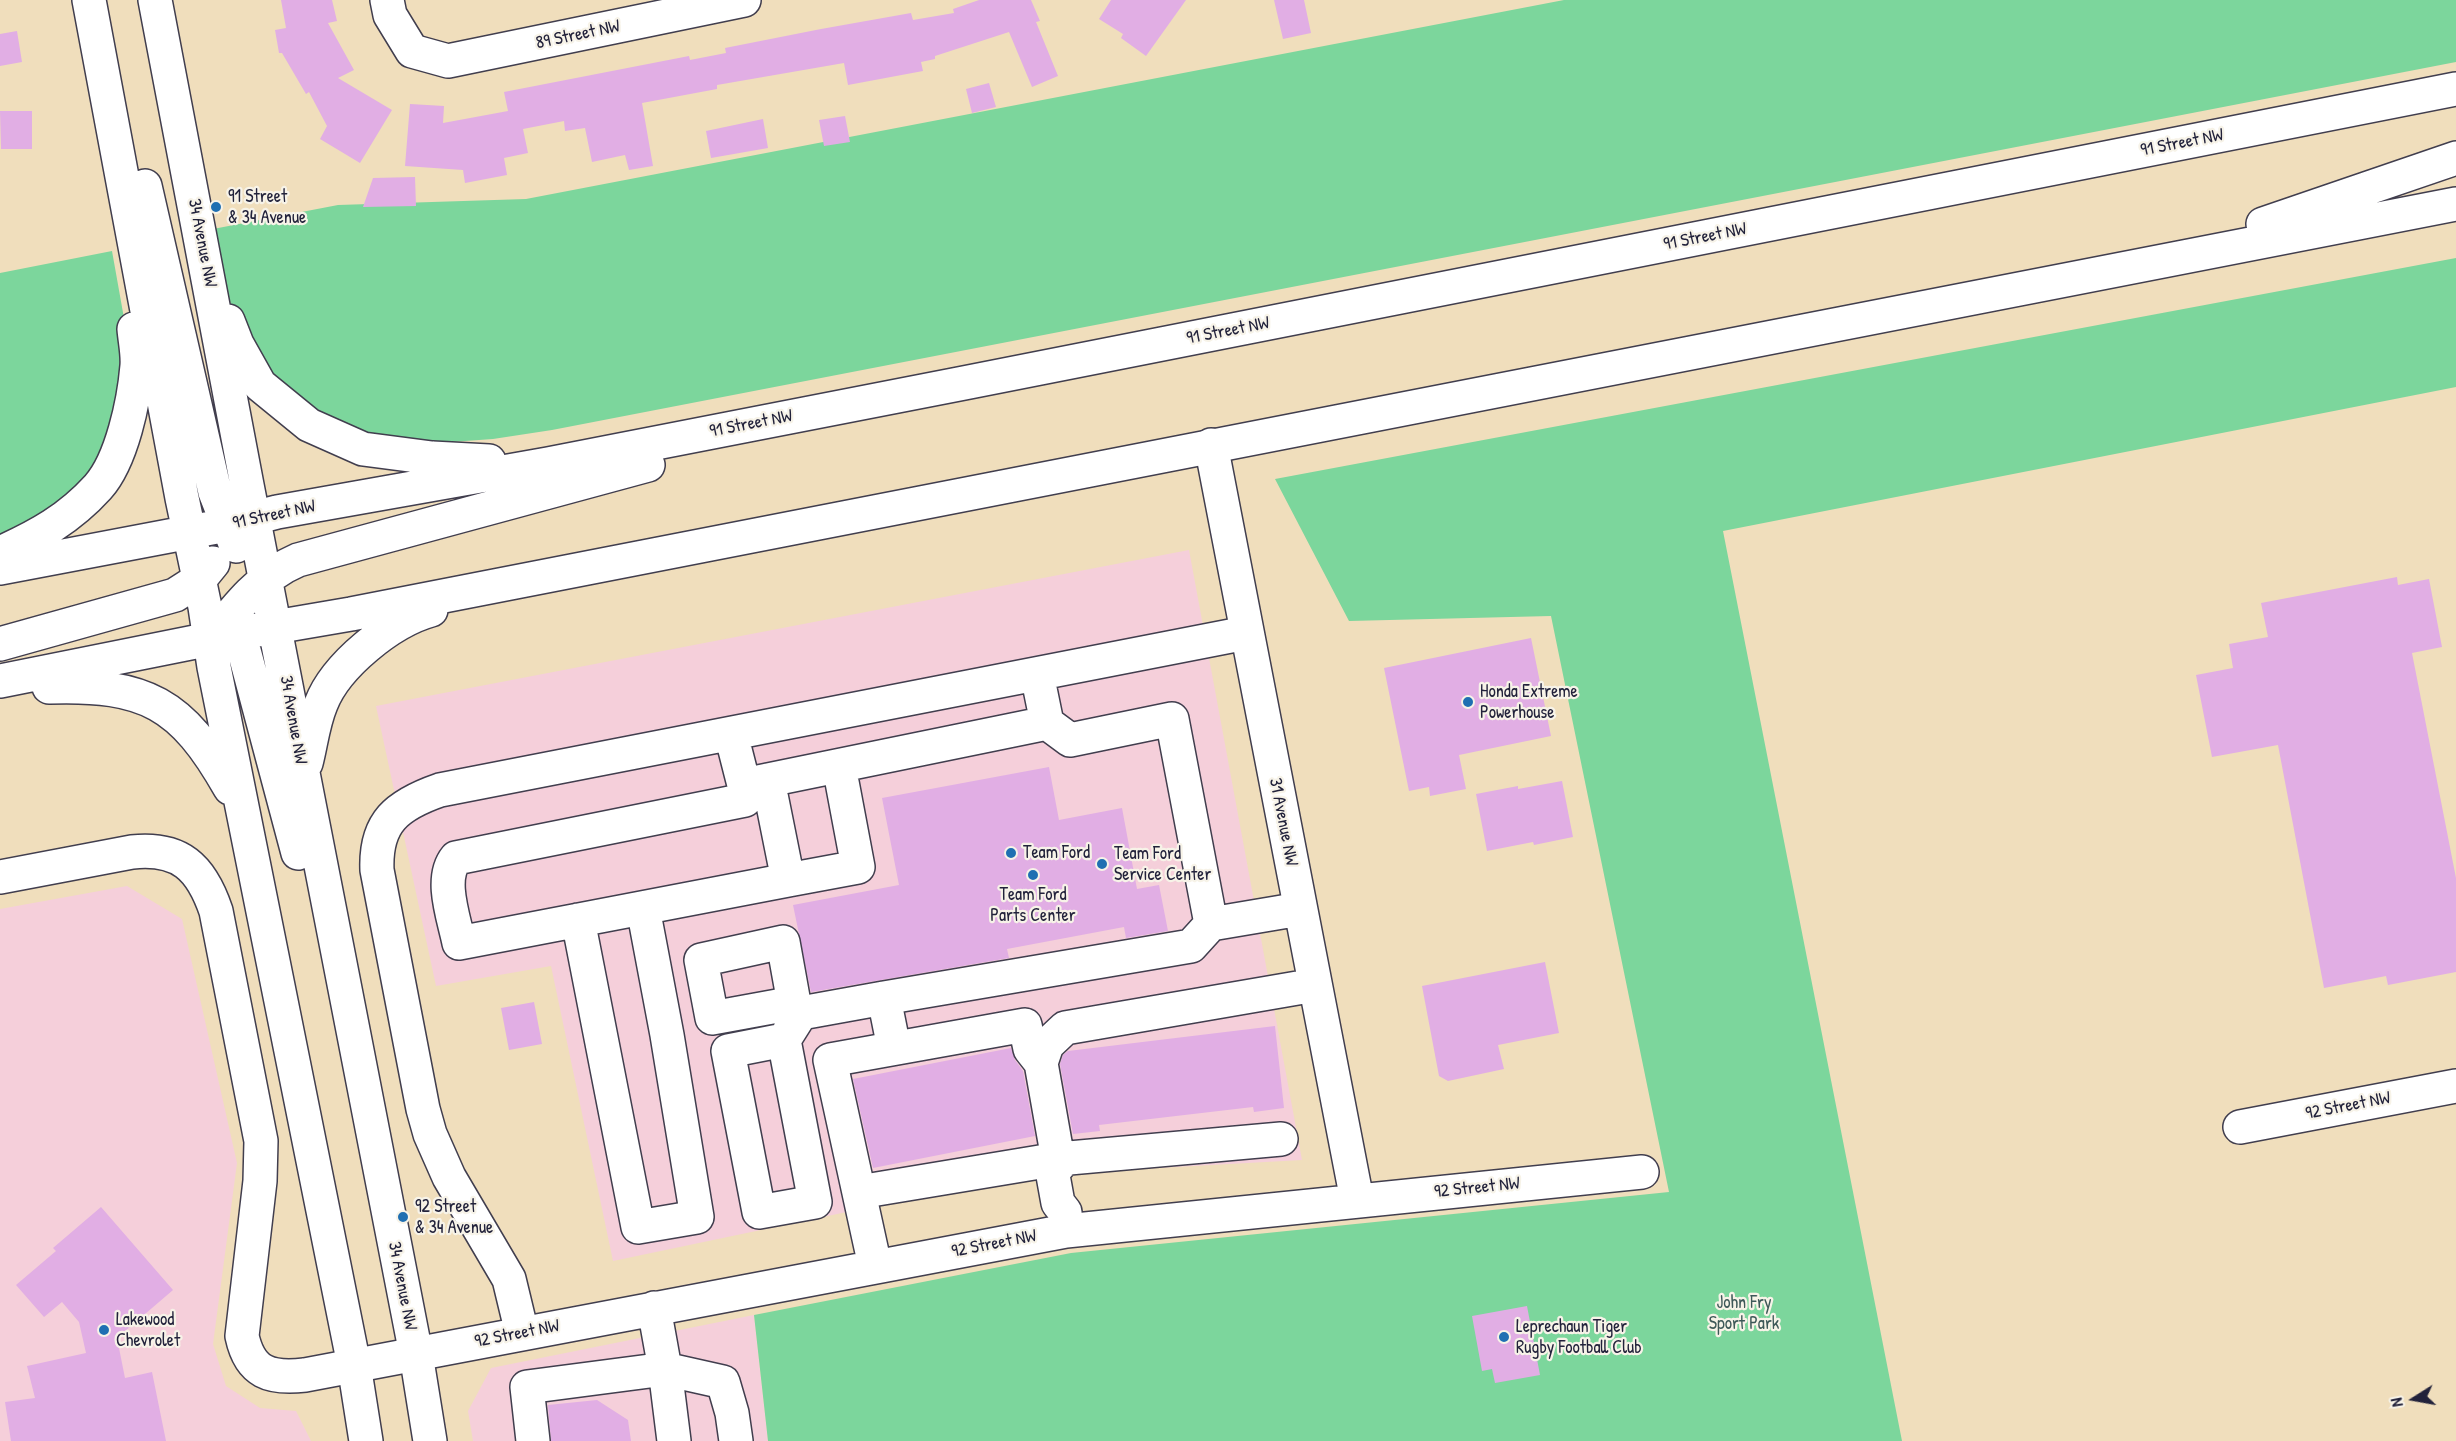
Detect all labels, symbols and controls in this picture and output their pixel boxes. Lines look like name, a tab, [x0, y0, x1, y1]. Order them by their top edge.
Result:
street label: 89 Street NW	[534, 16, 622, 54]
street label: 91 Street NW	[2139, 124, 2225, 162]
place label: 91 Street & 34 Avenue	[228, 186, 306, 228]
street label: 34 Avenue NW	[183, 197, 221, 289]
marker: 91 Street & 34 Avenue	[209, 200, 223, 214]
street label: 91 Street NW	[1662, 218, 1748, 256]
street label: 91 Street NW	[1185, 312, 1271, 350]
street label: 91 Street NW	[708, 405, 794, 443]
street label: 91 Street NW	[231, 496, 317, 534]
street label: 34 Avenue NW	[275, 674, 311, 766]
place label: Honda Extreme Powerhouse	[1480, 681, 1578, 724]
marker: Honda Extreme Powerhouse	[1461, 695, 1475, 709]
street label: 31 Avenue NW	[1264, 776, 1302, 868]
place label: Team Ford	[1023, 842, 1090, 864]
place label: Team Ford Service Center	[1114, 843, 1211, 886]
marker: Team Ford	[1004, 846, 1018, 860]
marker: Team Ford Service Center	[1095, 857, 1109, 871]
marker: Team Ford Parts Center	[1026, 868, 1040, 882]
place label: Team Ford Parts Center	[990, 884, 1076, 926]
street label: 92 Street NW	[2304, 1087, 2392, 1125]
street label: 92 Street NW	[1433, 1173, 1521, 1203]
place label: 92 Street & 34 Avenue	[415, 1196, 493, 1238]
marker: 92 Street & 34 Avenue	[396, 1210, 410, 1224]
street label: 92 Street NW	[950, 1225, 1038, 1263]
street label: 34 Avenue NW	[383, 1240, 421, 1332]
park label: John Fry Sport Park	[1709, 1292, 1779, 1334]
place label: Lakewood Chevrolet	[116, 1309, 180, 1352]
street label: 92 Street NW	[473, 1315, 561, 1353]
place label: Leprechaun Tiger Rugby Football Club	[1516, 1316, 1642, 1358]
marker: Lakewood Chevrolet	[97, 1323, 111, 1337]
marker: Leprechaun Tiger Rugby Football Club	[1497, 1330, 1511, 1344]
north arrow	[2384, 1369, 2444, 1429]
text: N	[2385, 1396, 2408, 1409]

